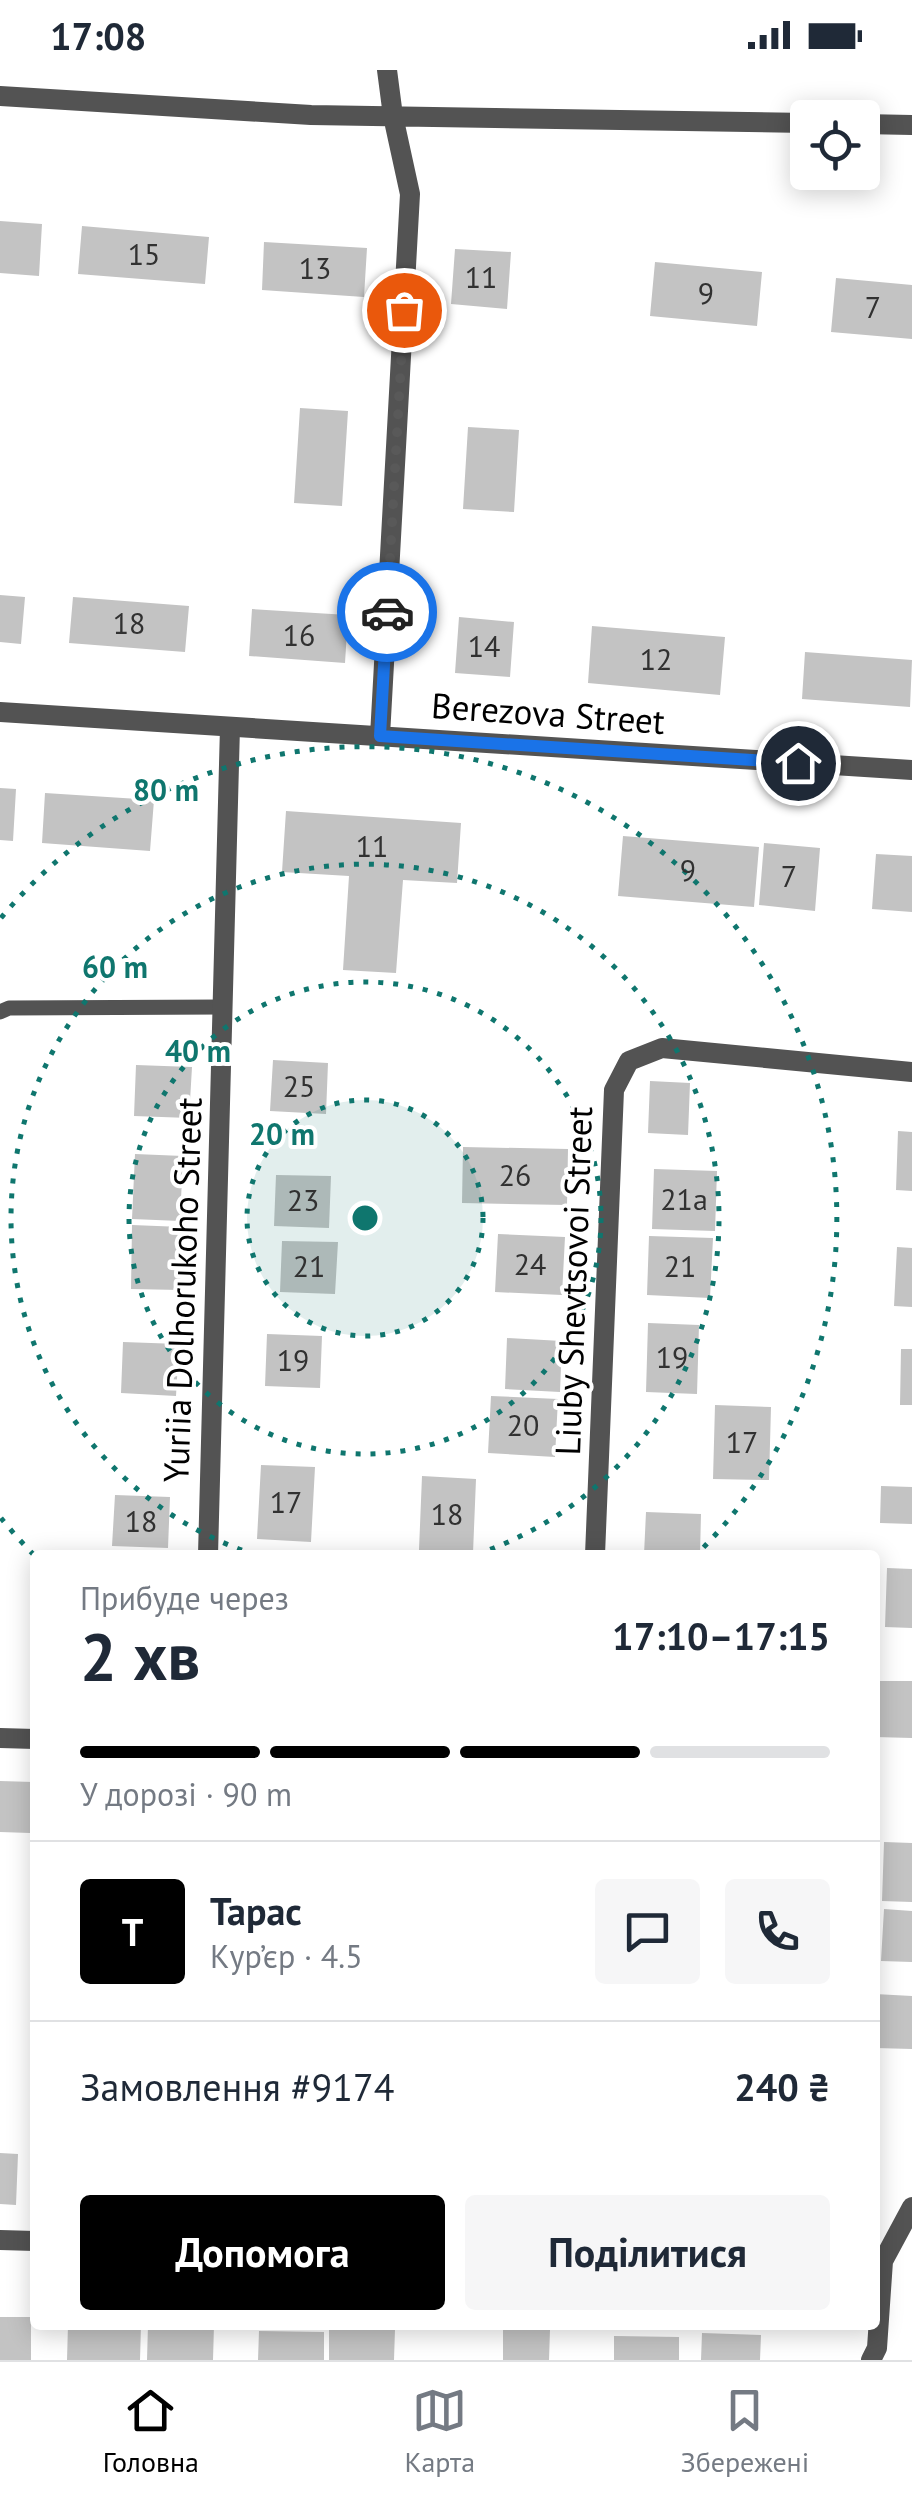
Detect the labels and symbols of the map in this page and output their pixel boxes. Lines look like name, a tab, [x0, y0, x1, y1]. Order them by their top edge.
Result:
house number: 15	[128, 234, 160, 273]
house number: 13	[299, 248, 331, 287]
house number: 11	[465, 257, 497, 296]
pin	[362, 268, 447, 353]
house number: 9	[698, 273, 714, 312]
house number: 7	[865, 287, 881, 326]
courier	[337, 562, 437, 662]
house number: 18	[113, 603, 145, 642]
house number: 16	[283, 615, 315, 654]
house number: 14	[468, 626, 500, 665]
house number: 12	[640, 639, 672, 678]
street label: Berezova Street	[430, 682, 666, 744]
pin	[756, 721, 841, 806]
text: 80 m	[133, 770, 199, 809]
house number: 11	[356, 826, 388, 865]
house number: 9	[680, 850, 696, 889]
house number: 7	[781, 856, 797, 895]
text: 60 m	[82, 947, 148, 986]
text: 40 m	[165, 1031, 231, 1070]
house number: 25	[283, 1066, 315, 1105]
street label: Yuriia Dolhorukoho Street	[152, 1096, 212, 1483]
street label: Liuby Shevtsovoi Street	[544, 1106, 602, 1456]
text: 20 m	[249, 1114, 315, 1153]
house number: 26	[499, 1155, 531, 1194]
house number: 21а	[660, 1179, 708, 1218]
house number: 23	[287, 1180, 319, 1219]
centre of rings	[347, 1200, 383, 1236]
house number: 24	[514, 1244, 546, 1283]
house number: 21	[293, 1246, 325, 1285]
house number: 21	[664, 1246, 696, 1285]
house number: 19	[656, 1337, 688, 1376]
house number: 19	[277, 1340, 309, 1379]
house number: 20	[507, 1405, 539, 1444]
house number: 17	[726, 1422, 758, 1461]
house number: 17	[270, 1482, 302, 1521]
house number: 18	[431, 1494, 463, 1533]
house number: 18	[125, 1501, 157, 1540]

